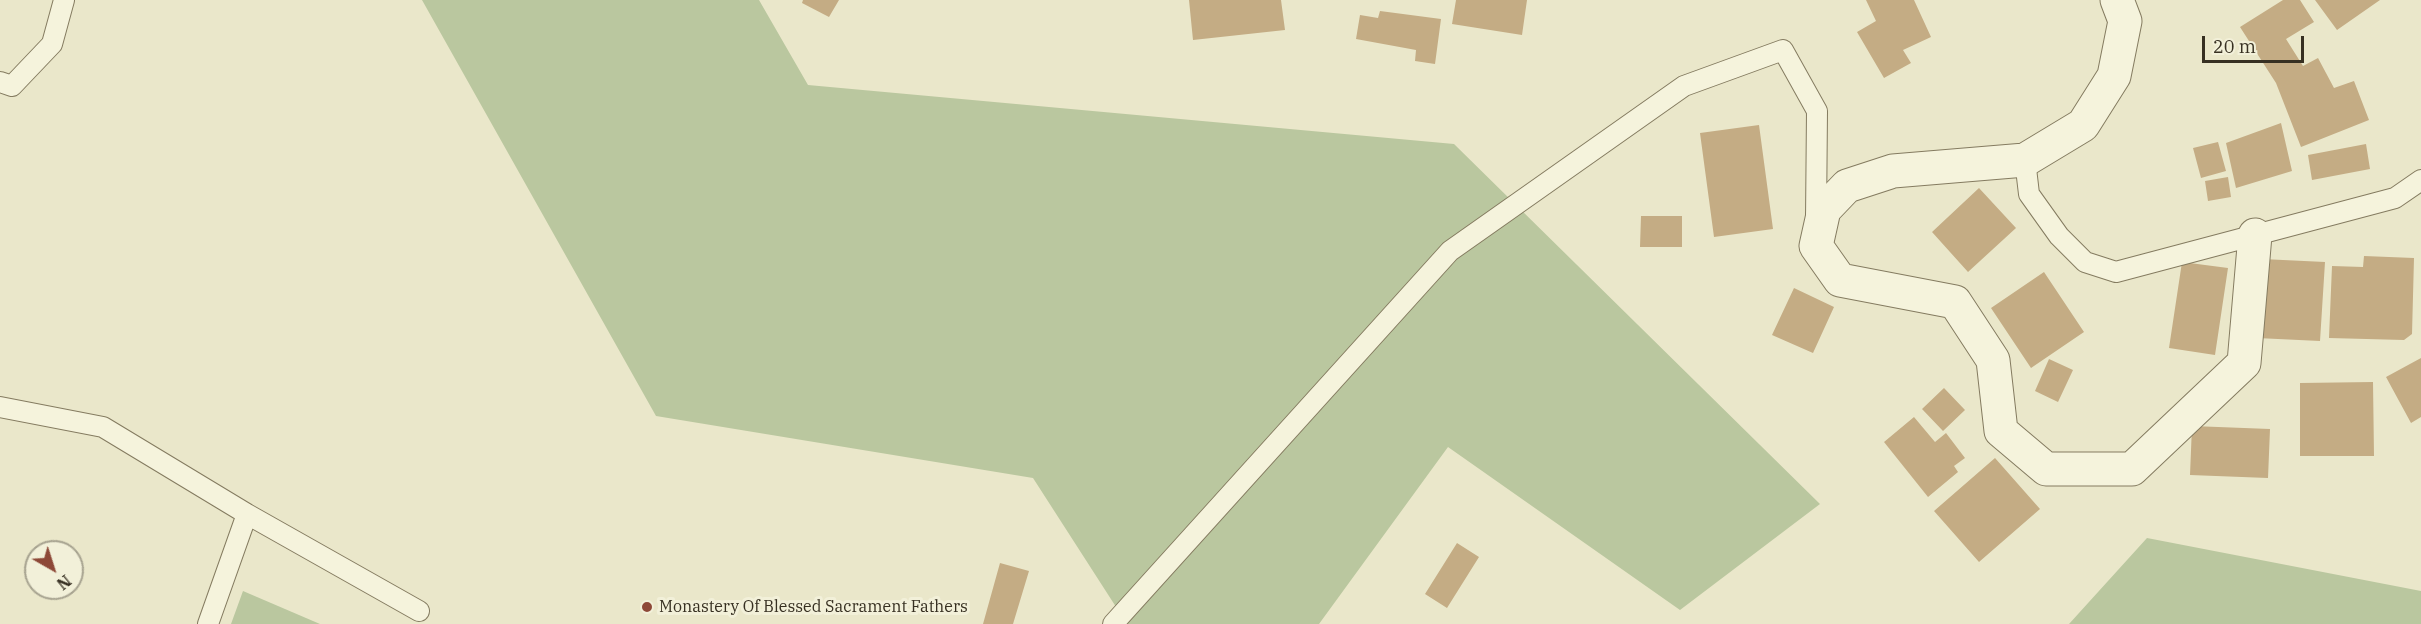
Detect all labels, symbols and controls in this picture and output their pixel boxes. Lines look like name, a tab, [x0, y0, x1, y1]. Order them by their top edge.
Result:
scale bar	[2205, 24, 2307, 62]
text: 20 m	[2213, 35, 2256, 58]
north arrow	[24, 540, 84, 600]
text: N	[53, 571, 75, 594]
place label: Monastery Of Blessed Sacrament Fathers	[659, 597, 968, 617]
marker: Monastery Of Blessed Sacrament Fathers	[640, 600, 654, 614]

